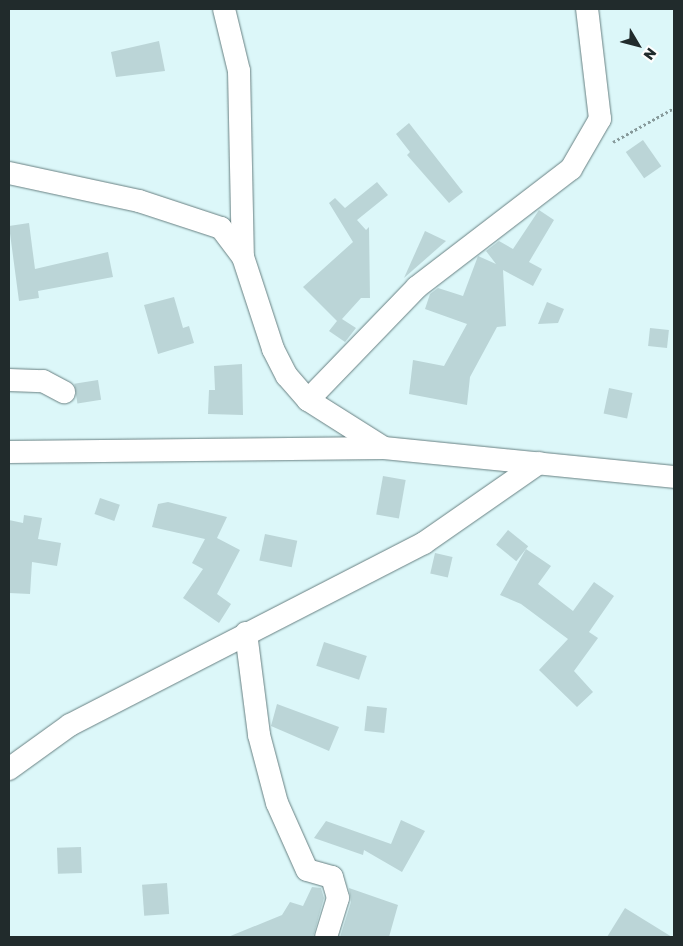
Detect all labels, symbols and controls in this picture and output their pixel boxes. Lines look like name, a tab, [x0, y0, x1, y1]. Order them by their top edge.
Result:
north arrow	[613, 20, 663, 70]
text: N	[640, 45, 660, 64]

